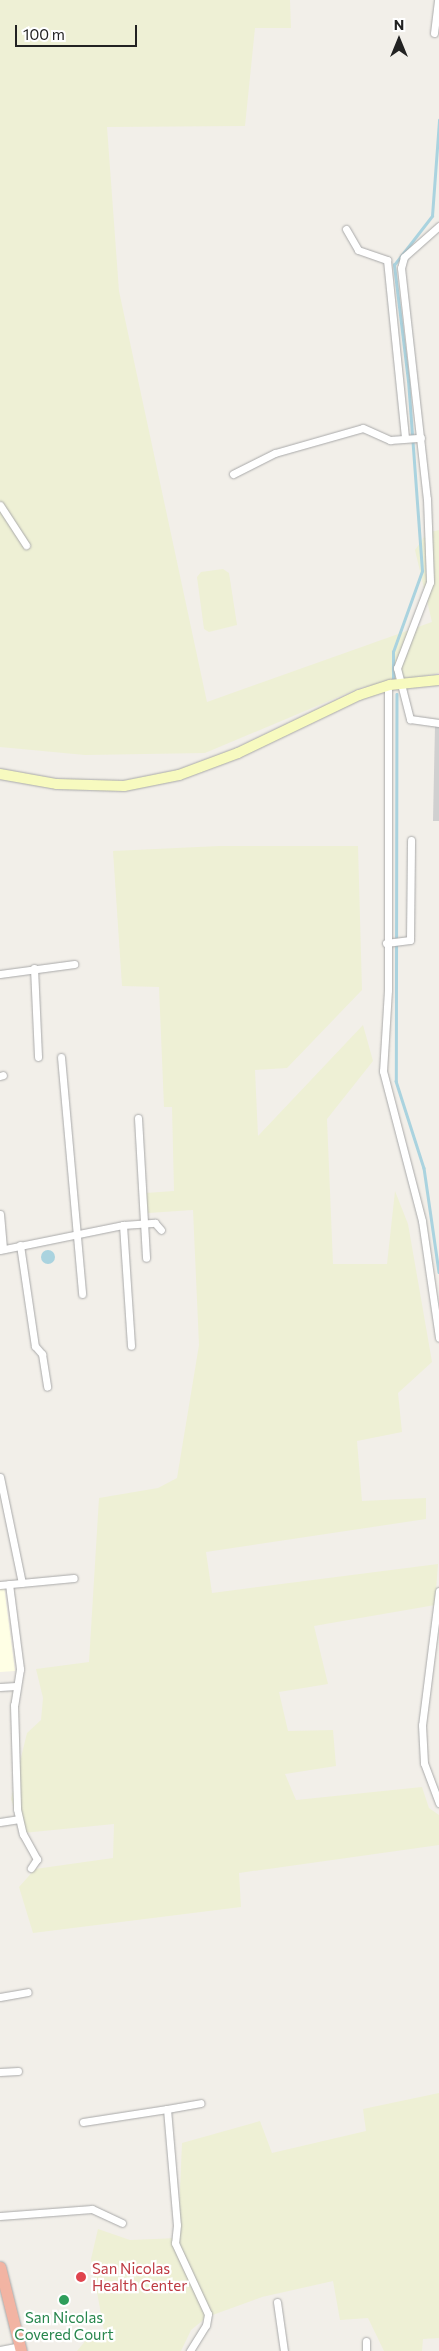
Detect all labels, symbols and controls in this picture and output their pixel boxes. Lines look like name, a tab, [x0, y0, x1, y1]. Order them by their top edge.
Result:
scale bar	[18, 15, 140, 47]
north arrow	[374, 15, 424, 65]
text: N	[394, 16, 404, 33]
text: 100 m	[23, 25, 65, 43]
place label: San Nicolas Health Center	[92, 2259, 187, 2294]
marker: San Nicolas Health Center	[74, 2270, 88, 2284]
marker: San Nicolas Covered Court	[58, 2294, 70, 2306]
place label: San Nicolas Covered Court	[14, 2308, 114, 2343]

